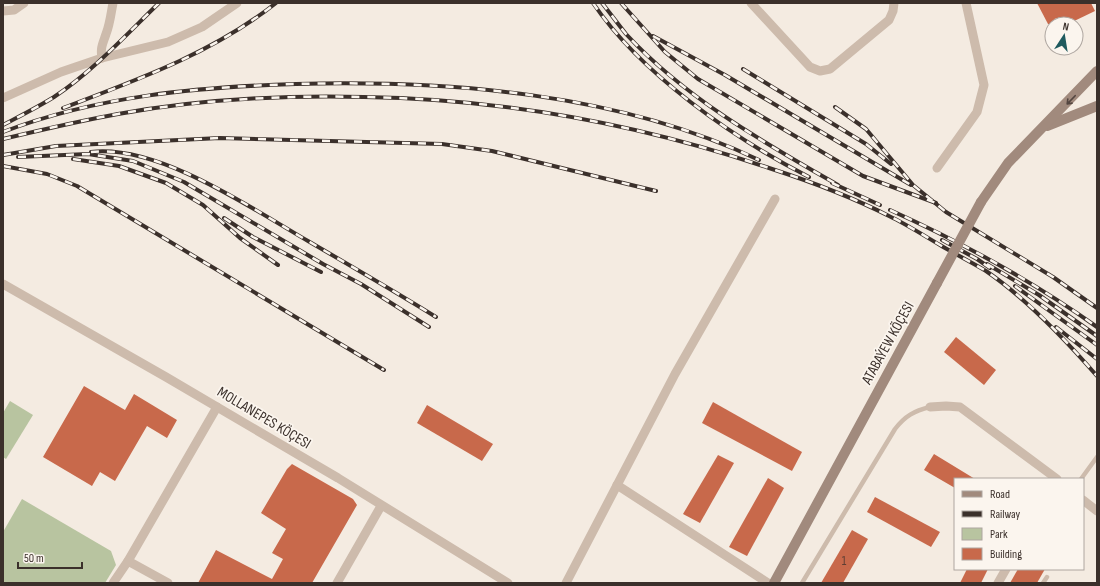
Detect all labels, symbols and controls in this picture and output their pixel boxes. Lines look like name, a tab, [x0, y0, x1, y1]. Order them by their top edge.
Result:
north arrow	[1044, 16, 1084, 56]
text: N	[1062, 20, 1070, 34]
one-way arrow	[1067, 94, 1076, 104]
street label: ATABAÝEW KÖÇESI	[857, 298, 919, 389]
street label: MOLLANEPES KÖÇESI	[214, 383, 314, 453]
legend	[954, 478, 1084, 570]
text: Road	[990, 487, 1010, 502]
text: Railway	[990, 507, 1021, 522]
text: Park	[990, 527, 1008, 542]
scale bar	[18, 544, 82, 570]
text: Building	[990, 547, 1022, 562]
text: 50 m	[24, 551, 44, 566]
house number: 1	[842, 553, 847, 569]

